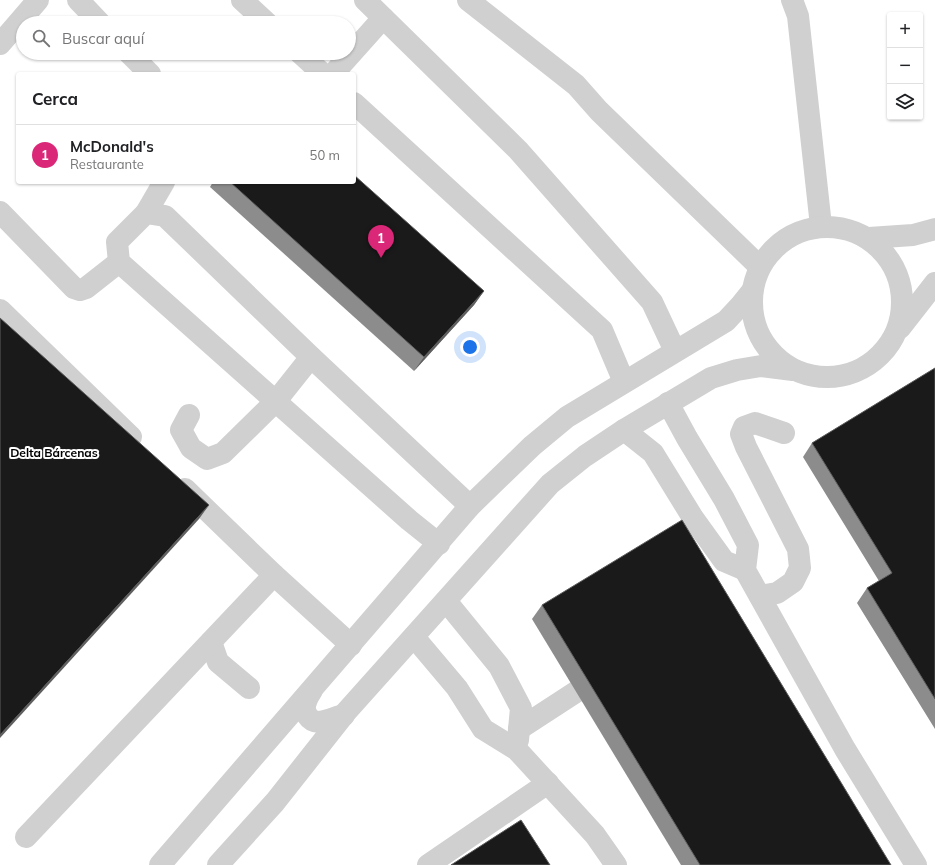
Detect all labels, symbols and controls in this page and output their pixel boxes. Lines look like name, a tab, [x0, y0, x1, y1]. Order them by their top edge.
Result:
map controls	[887, 12, 923, 120]
button: +	[887, 12, 923, 48]
search box	[16, 16, 356, 60]
icon: search	[30, 27, 52, 49]
text: Buscar aquí	[62, 29, 144, 48]
button: −	[887, 48, 923, 84]
button: layers	[887, 84, 923, 120]
text: Cerca	[32, 88, 78, 109]
text: McDonald's	[70, 137, 154, 156]
text: 1	[41, 147, 49, 163]
text: 50 m	[310, 147, 340, 163]
text: Restaurante	[70, 156, 144, 172]
pin: 1	[368, 225, 394, 258]
your location	[460, 337, 480, 357]
district label: Delta Bárcenas	[10, 445, 98, 460]

